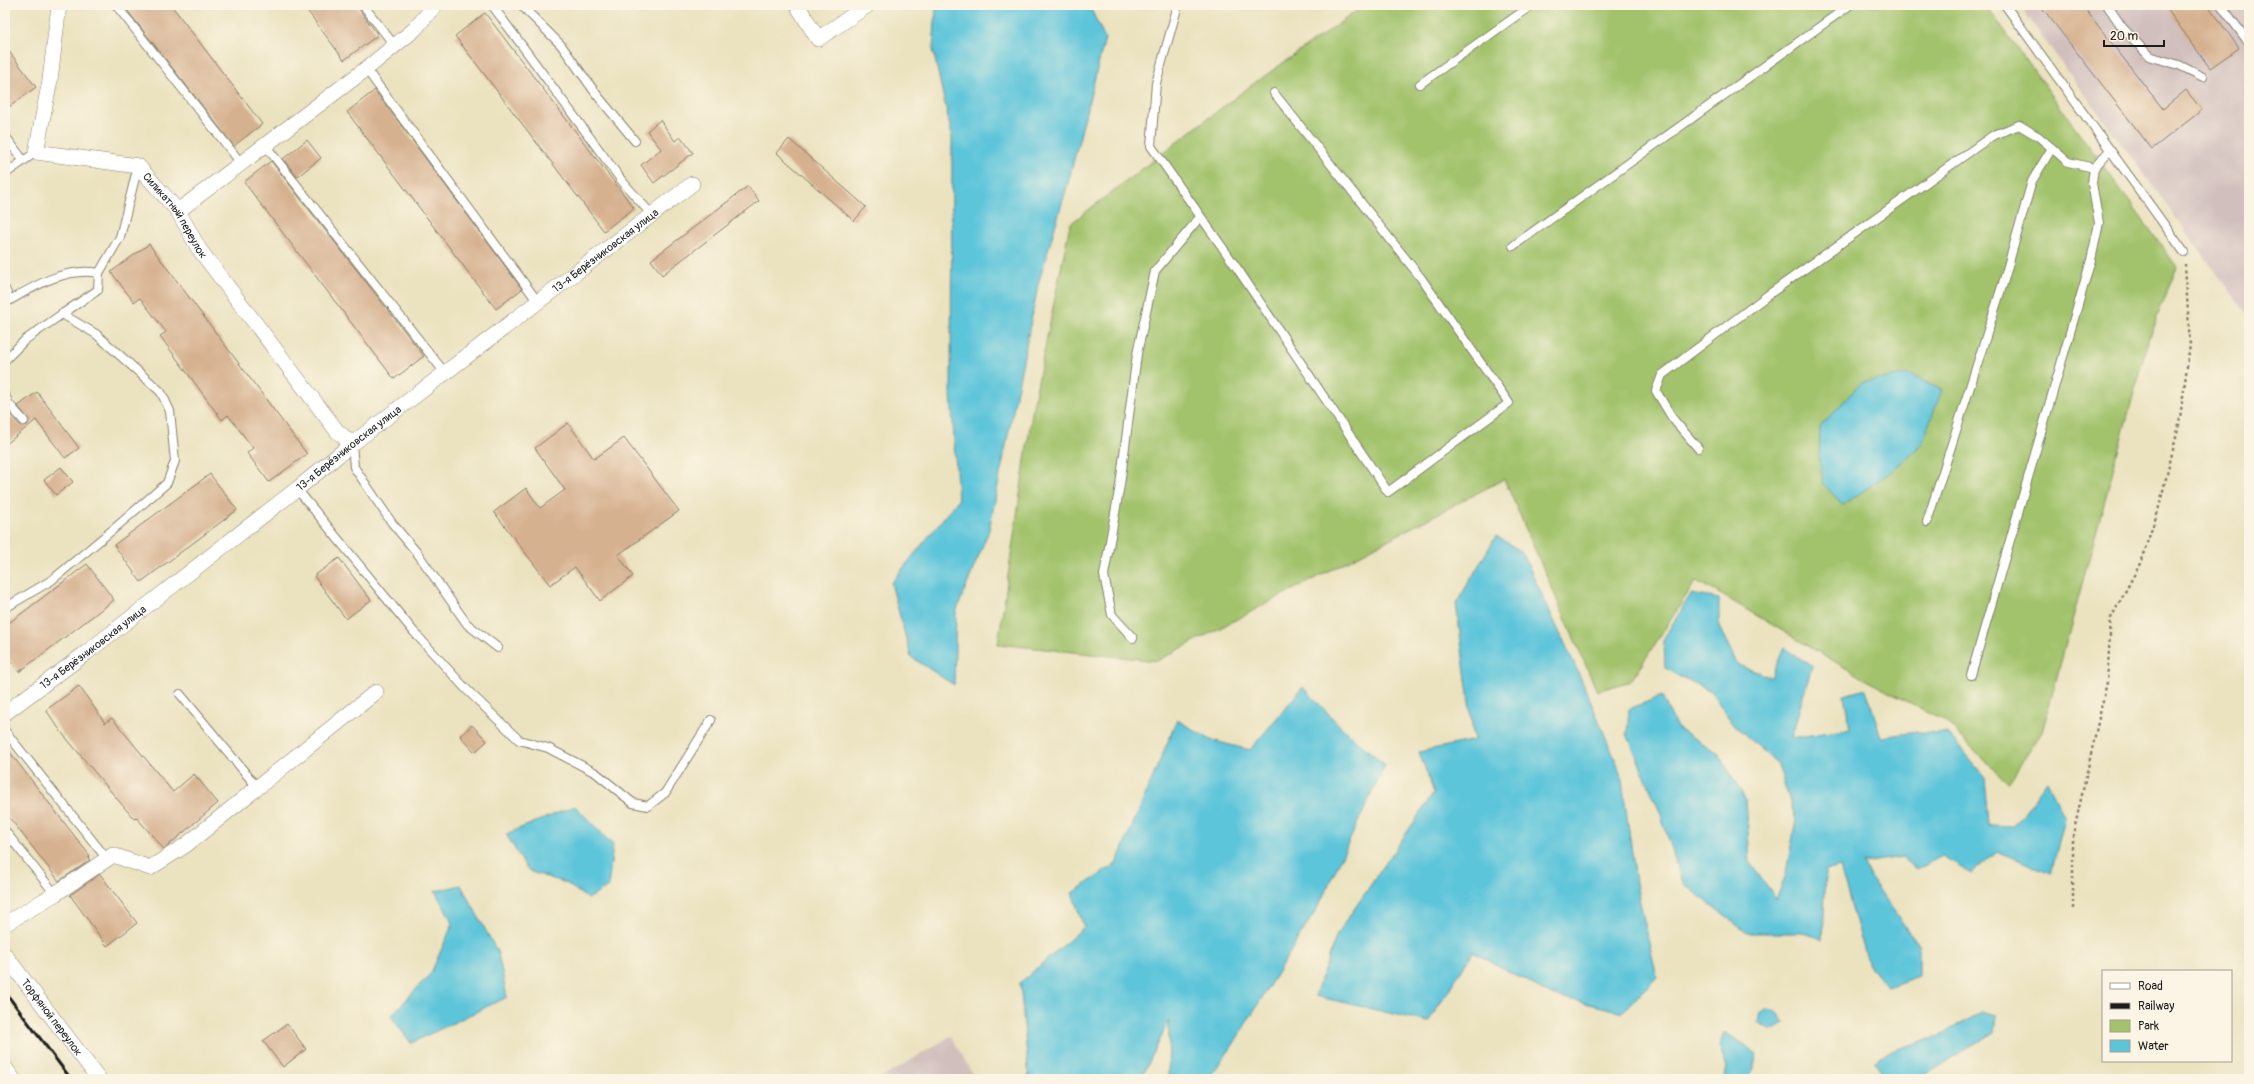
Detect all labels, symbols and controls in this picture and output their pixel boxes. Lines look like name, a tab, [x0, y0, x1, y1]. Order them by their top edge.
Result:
scale bar	[2104, 22, 2164, 48]
text: 20 m	[2110, 29, 2139, 44]
street label: Силикатный переулок	[140, 170, 210, 261]
street label: 13-я Берёзниковская улица	[550, 206, 661, 295]
street label: 13-я Берёзниковская улица	[294, 402, 404, 493]
street label: 13-я Берёзниковская улица	[37, 602, 149, 691]
legend	[2102, 970, 2232, 1062]
street label: Торфяной переулок	[19, 976, 86, 1058]
text: Road	[2138, 979, 2163, 994]
text: Railway	[2138, 999, 2174, 1014]
text: Park	[2138, 1019, 2159, 1034]
text: Water	[2138, 1039, 2169, 1054]

